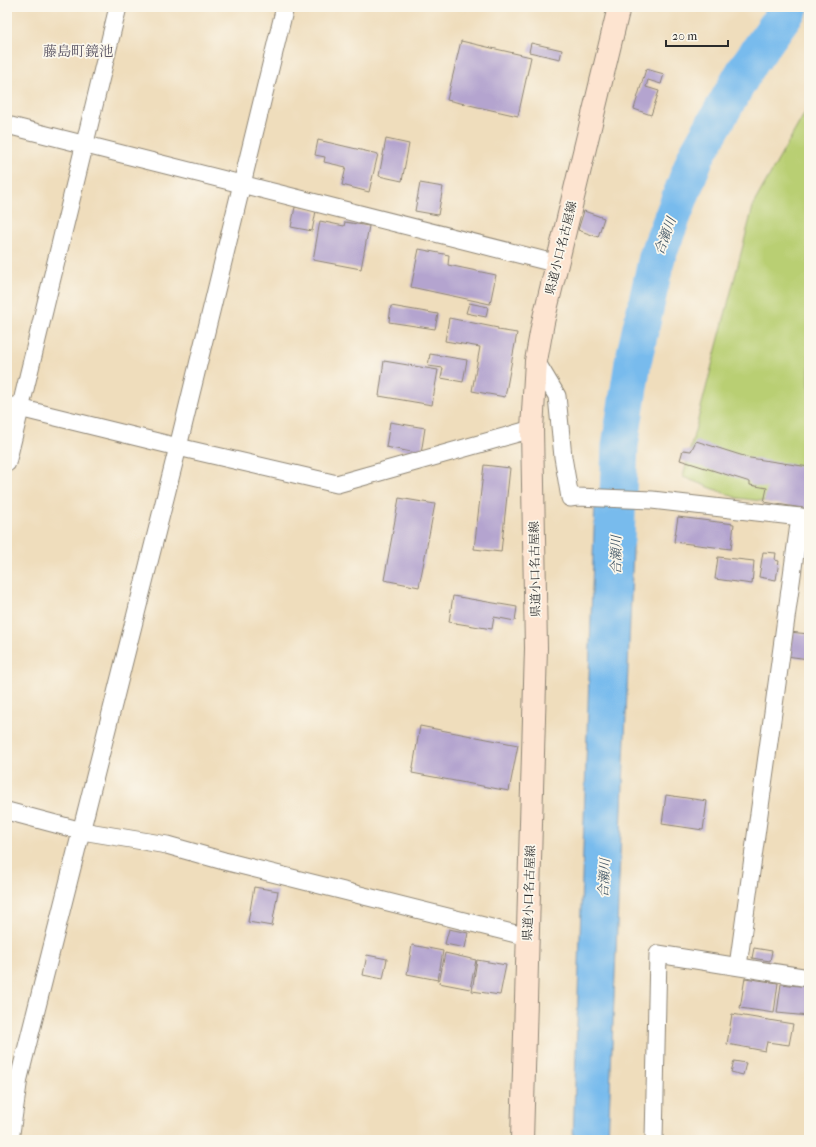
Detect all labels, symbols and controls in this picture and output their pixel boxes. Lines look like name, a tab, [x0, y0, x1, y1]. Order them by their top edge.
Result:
scale bar	[666, 22, 728, 48]
text: 20 m	[672, 29, 697, 43]
district label: 藤島町鏡池	[43, 43, 113, 60]
street label: 県道小口名古屋線	[543, 200, 579, 296]
water label: 合瀬川	[651, 213, 679, 257]
street label: 県道小口名古屋線	[527, 521, 543, 617]
water label: 合瀬川	[608, 533, 624, 575]
street label: 県道小口名古屋線	[520, 845, 538, 941]
water label: 合瀬川	[595, 856, 613, 898]

